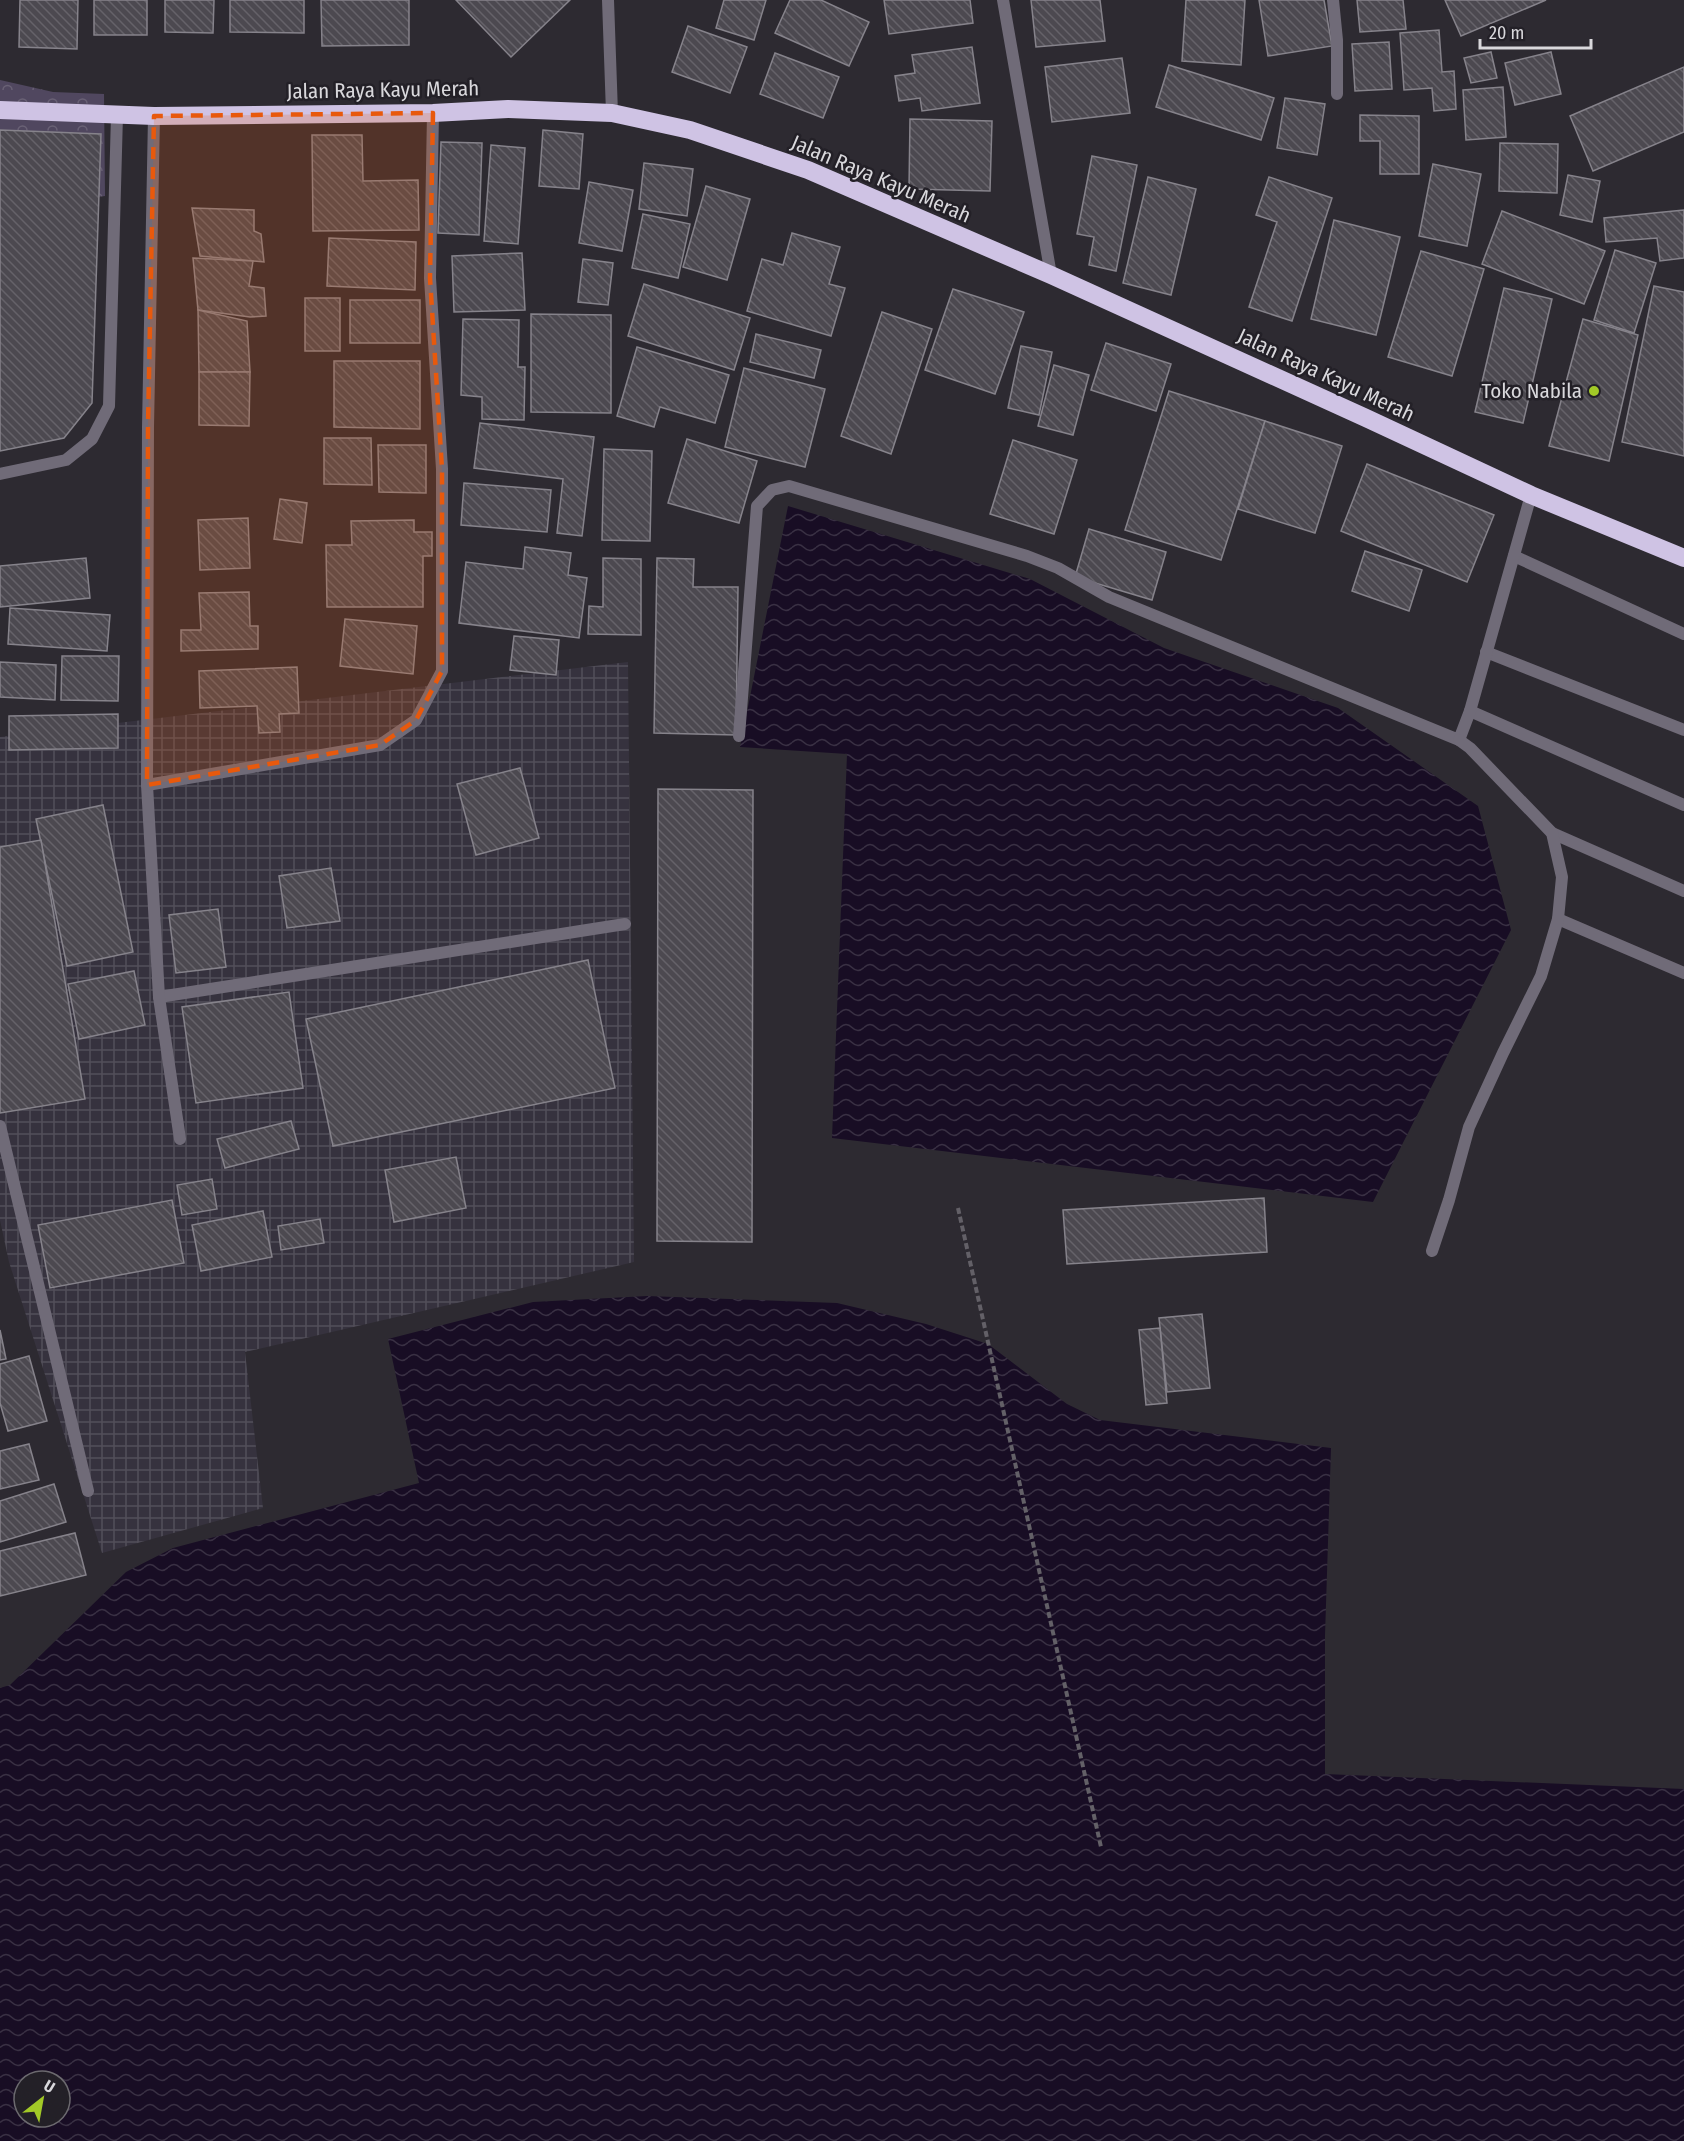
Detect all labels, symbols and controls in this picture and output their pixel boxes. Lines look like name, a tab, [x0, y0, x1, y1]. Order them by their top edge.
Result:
scale bar	[1480, 12, 1591, 50]
text: 20 m	[1489, 22, 1524, 44]
street label: Jalan Raya Kayu Merah	[286, 75, 480, 105]
street label: Jalan Raya Kayu Merah	[787, 129, 975, 229]
street label: Jalan Raya Kayu Merah	[1233, 323, 1419, 427]
place label: Toko Nabila	[1482, 378, 1582, 404]
marker: Toko Nabila	[1587, 384, 1601, 398]
north arrow	[12, 2069, 72, 2129]
text: U	[41, 2076, 58, 2097]

